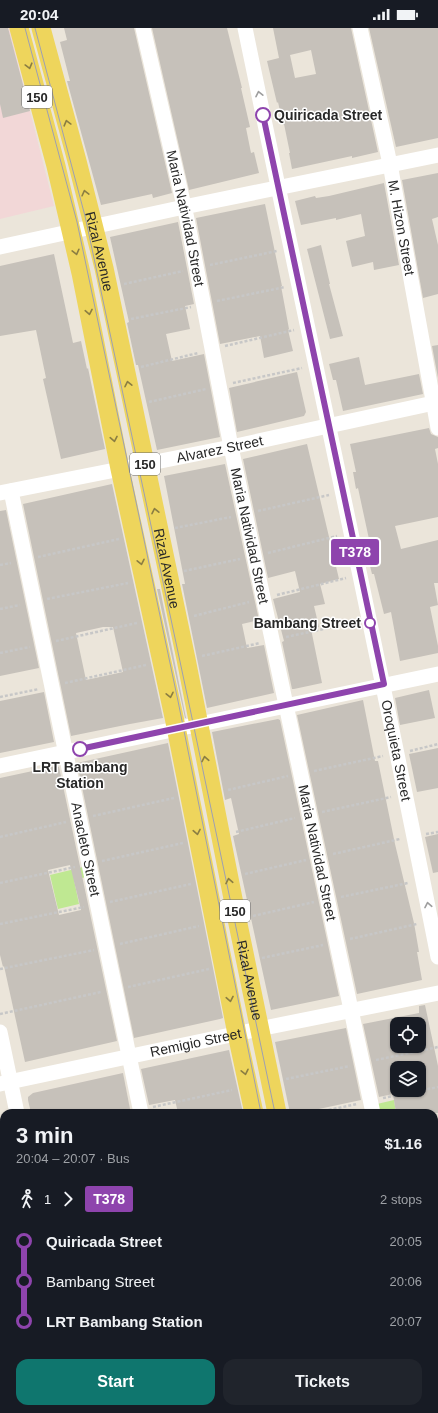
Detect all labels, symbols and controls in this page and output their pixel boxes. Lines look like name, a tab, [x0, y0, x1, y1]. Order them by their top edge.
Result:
text: 20:04	[20, 6, 58, 23]
one-way arrow	[24, 62, 33, 69]
road number: 150	[22, 86, 52, 108]
one-way arrow	[255, 91, 263, 97]
marker: Quiricada Street	[255, 107, 271, 123]
place label: Quiricada Street	[274, 107, 382, 123]
one-way arrow	[63, 120, 72, 127]
street label: Maria Natividad Street	[163, 149, 208, 288]
street label: M. Hizon Street	[385, 179, 418, 277]
one-way arrow	[82, 190, 90, 197]
street label: Rizal Avenue	[82, 210, 117, 293]
one-way arrow	[71, 248, 80, 255]
one-way arrow	[84, 308, 93, 315]
one-way arrow	[125, 381, 133, 387]
street label: Alvarez Street	[175, 432, 265, 466]
one-way arrow	[110, 436, 118, 442]
road number: 150	[130, 453, 160, 475]
street label: Maria Natividad Street	[228, 466, 272, 605]
one-way arrow	[151, 508, 160, 515]
street label: Rizal Avenue	[151, 527, 183, 610]
line badge: T378	[327, 539, 383, 565]
text: T378	[339, 544, 371, 560]
one-way arrow	[136, 559, 144, 565]
place label: Bambang Street	[254, 615, 361, 631]
marker: Bambang Street	[364, 617, 376, 629]
one-way arrow	[165, 692, 173, 698]
street label: Oroquieta Street	[378, 698, 415, 802]
marker: LRT Bambang Station	[72, 741, 88, 757]
one-way arrow	[202, 756, 210, 762]
place label: LRT Bambang Station	[33, 759, 127, 791]
street label: Maria Natividad Street	[295, 783, 340, 922]
street label: Anacleto Street	[68, 801, 104, 898]
one-way arrow	[193, 829, 201, 835]
one-way arrow	[226, 878, 234, 884]
road number: 150	[220, 900, 250, 922]
one-way arrow	[424, 902, 432, 908]
street label: Rizal Avenue	[234, 939, 266, 1022]
one-way arrow	[226, 996, 234, 1003]
map controls	[390, 1017, 426, 1097]
button: locate	[390, 1017, 426, 1053]
street label: Remigio Street	[149, 1025, 243, 1060]
button: layers	[390, 1061, 426, 1097]
one-way arrow	[241, 1069, 249, 1075]
text: 3 min	[16, 1123, 73, 1148]
text: $1.16	[384, 1135, 422, 1152]
text: 20:04 – 20:07 · Bus	[16, 1151, 129, 1166]
icon: walk	[16, 1188, 38, 1210]
icon: forward	[57, 1188, 79, 1210]
text: T378	[93, 1191, 125, 1207]
text: 1	[44, 1192, 51, 1207]
text: 2 stops	[380, 1192, 422, 1207]
text: Quiricada Street	[46, 1233, 162, 1250]
text: 20:05	[389, 1234, 422, 1249]
text: Bambang Street	[46, 1273, 154, 1290]
text: 20:06	[389, 1274, 422, 1289]
text: LRT Bambang Station	[46, 1313, 203, 1330]
text: 20:07	[389, 1314, 422, 1329]
button: Start	[16, 1359, 215, 1405]
button: Tickets	[223, 1359, 422, 1405]

